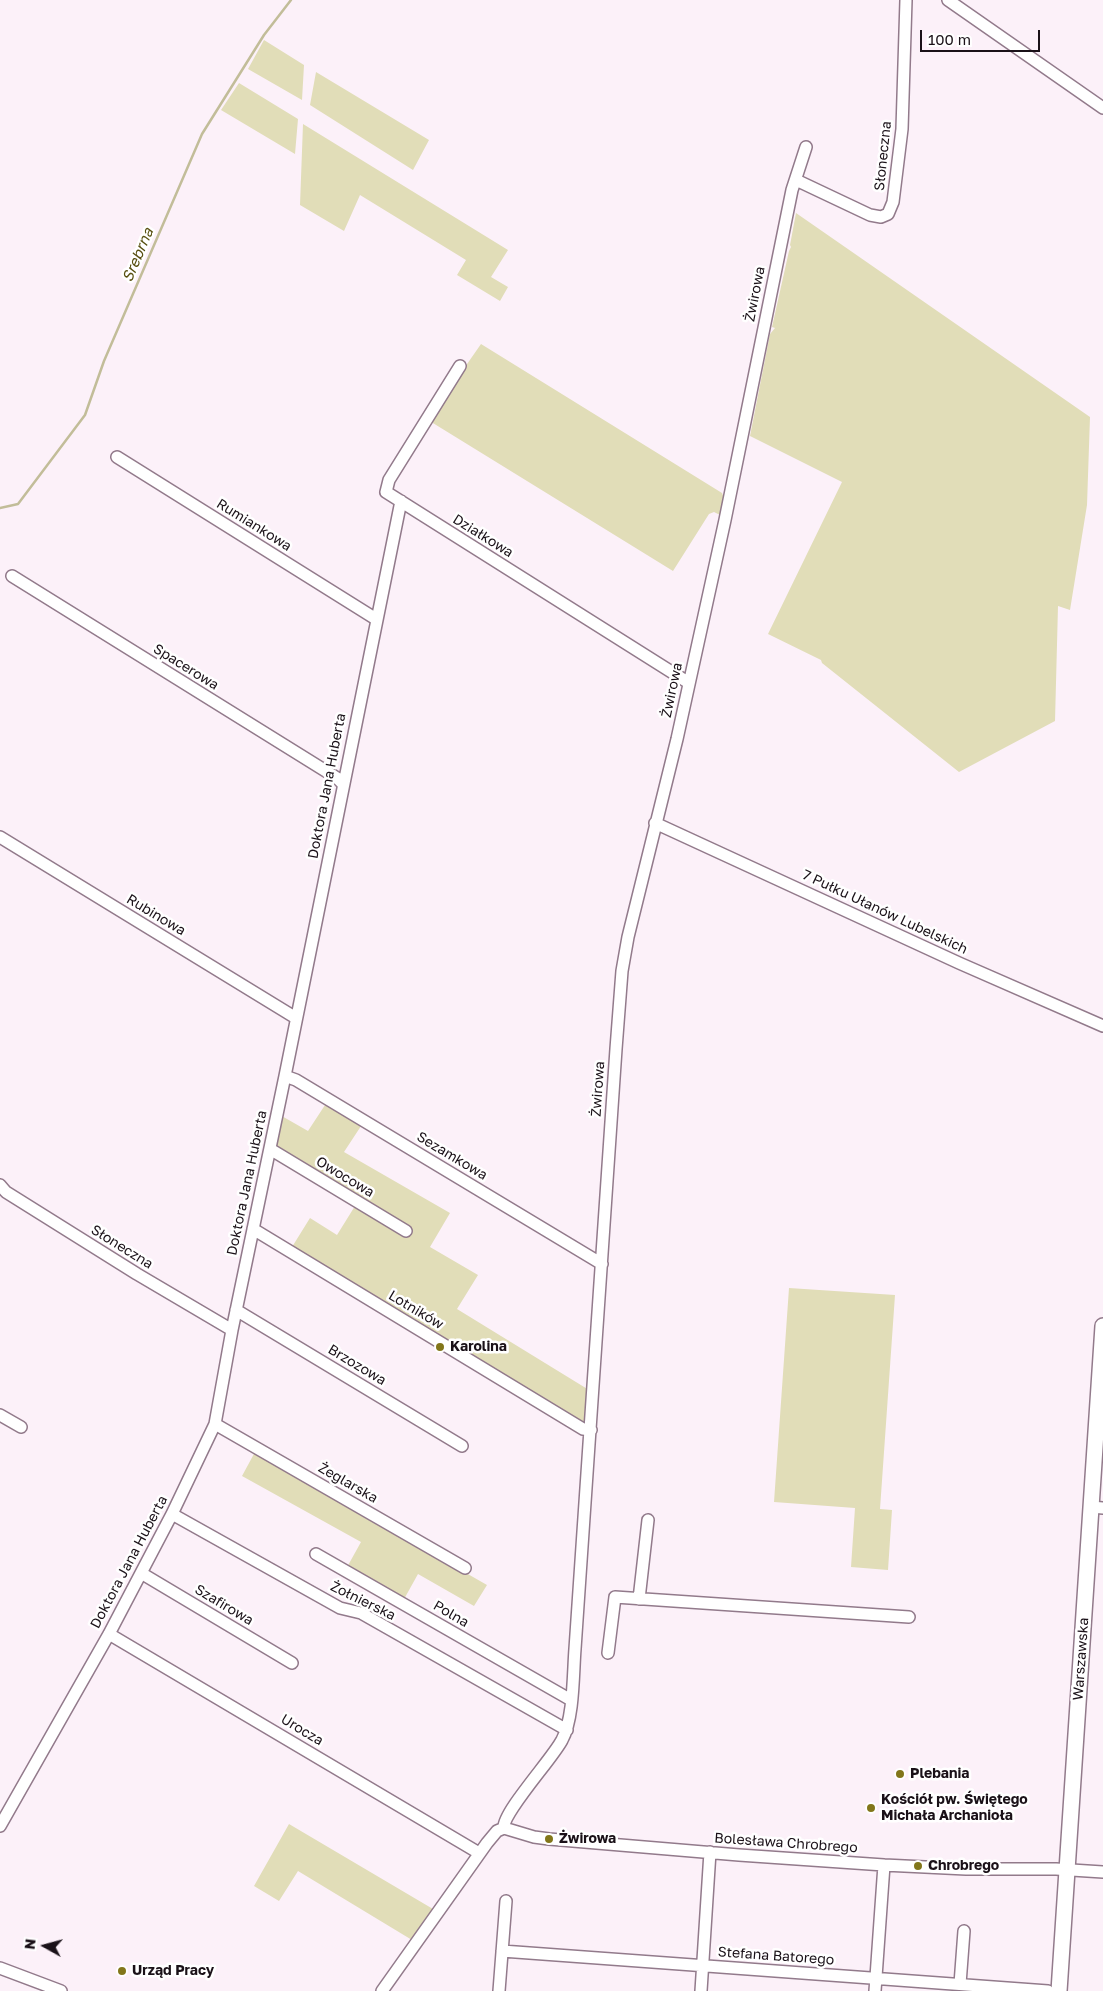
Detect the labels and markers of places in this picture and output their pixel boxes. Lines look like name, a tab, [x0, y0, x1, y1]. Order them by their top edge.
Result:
place label: Karolina	[450, 1339, 507, 1355]
marker: Karolina	[434, 1341, 446, 1353]
place label: Plebania	[910, 1766, 969, 1782]
marker: Plebania	[894, 1768, 906, 1780]
place label: Kościół pw. Świętego Michała Archanioła	[881, 1792, 1028, 1824]
marker: Kościół pw. Świętego Michała Archanioła	[865, 1802, 877, 1814]
place label: Żwirowa	[559, 1831, 616, 1847]
marker: Żwirowa	[543, 1833, 555, 1845]
place label: Chrobrego	[928, 1858, 999, 1874]
marker: Chrobrego	[912, 1860, 924, 1872]
place label: Urząd Pracy	[132, 1963, 214, 1979]
marker: Urząd Pracy	[116, 1965, 128, 1977]

